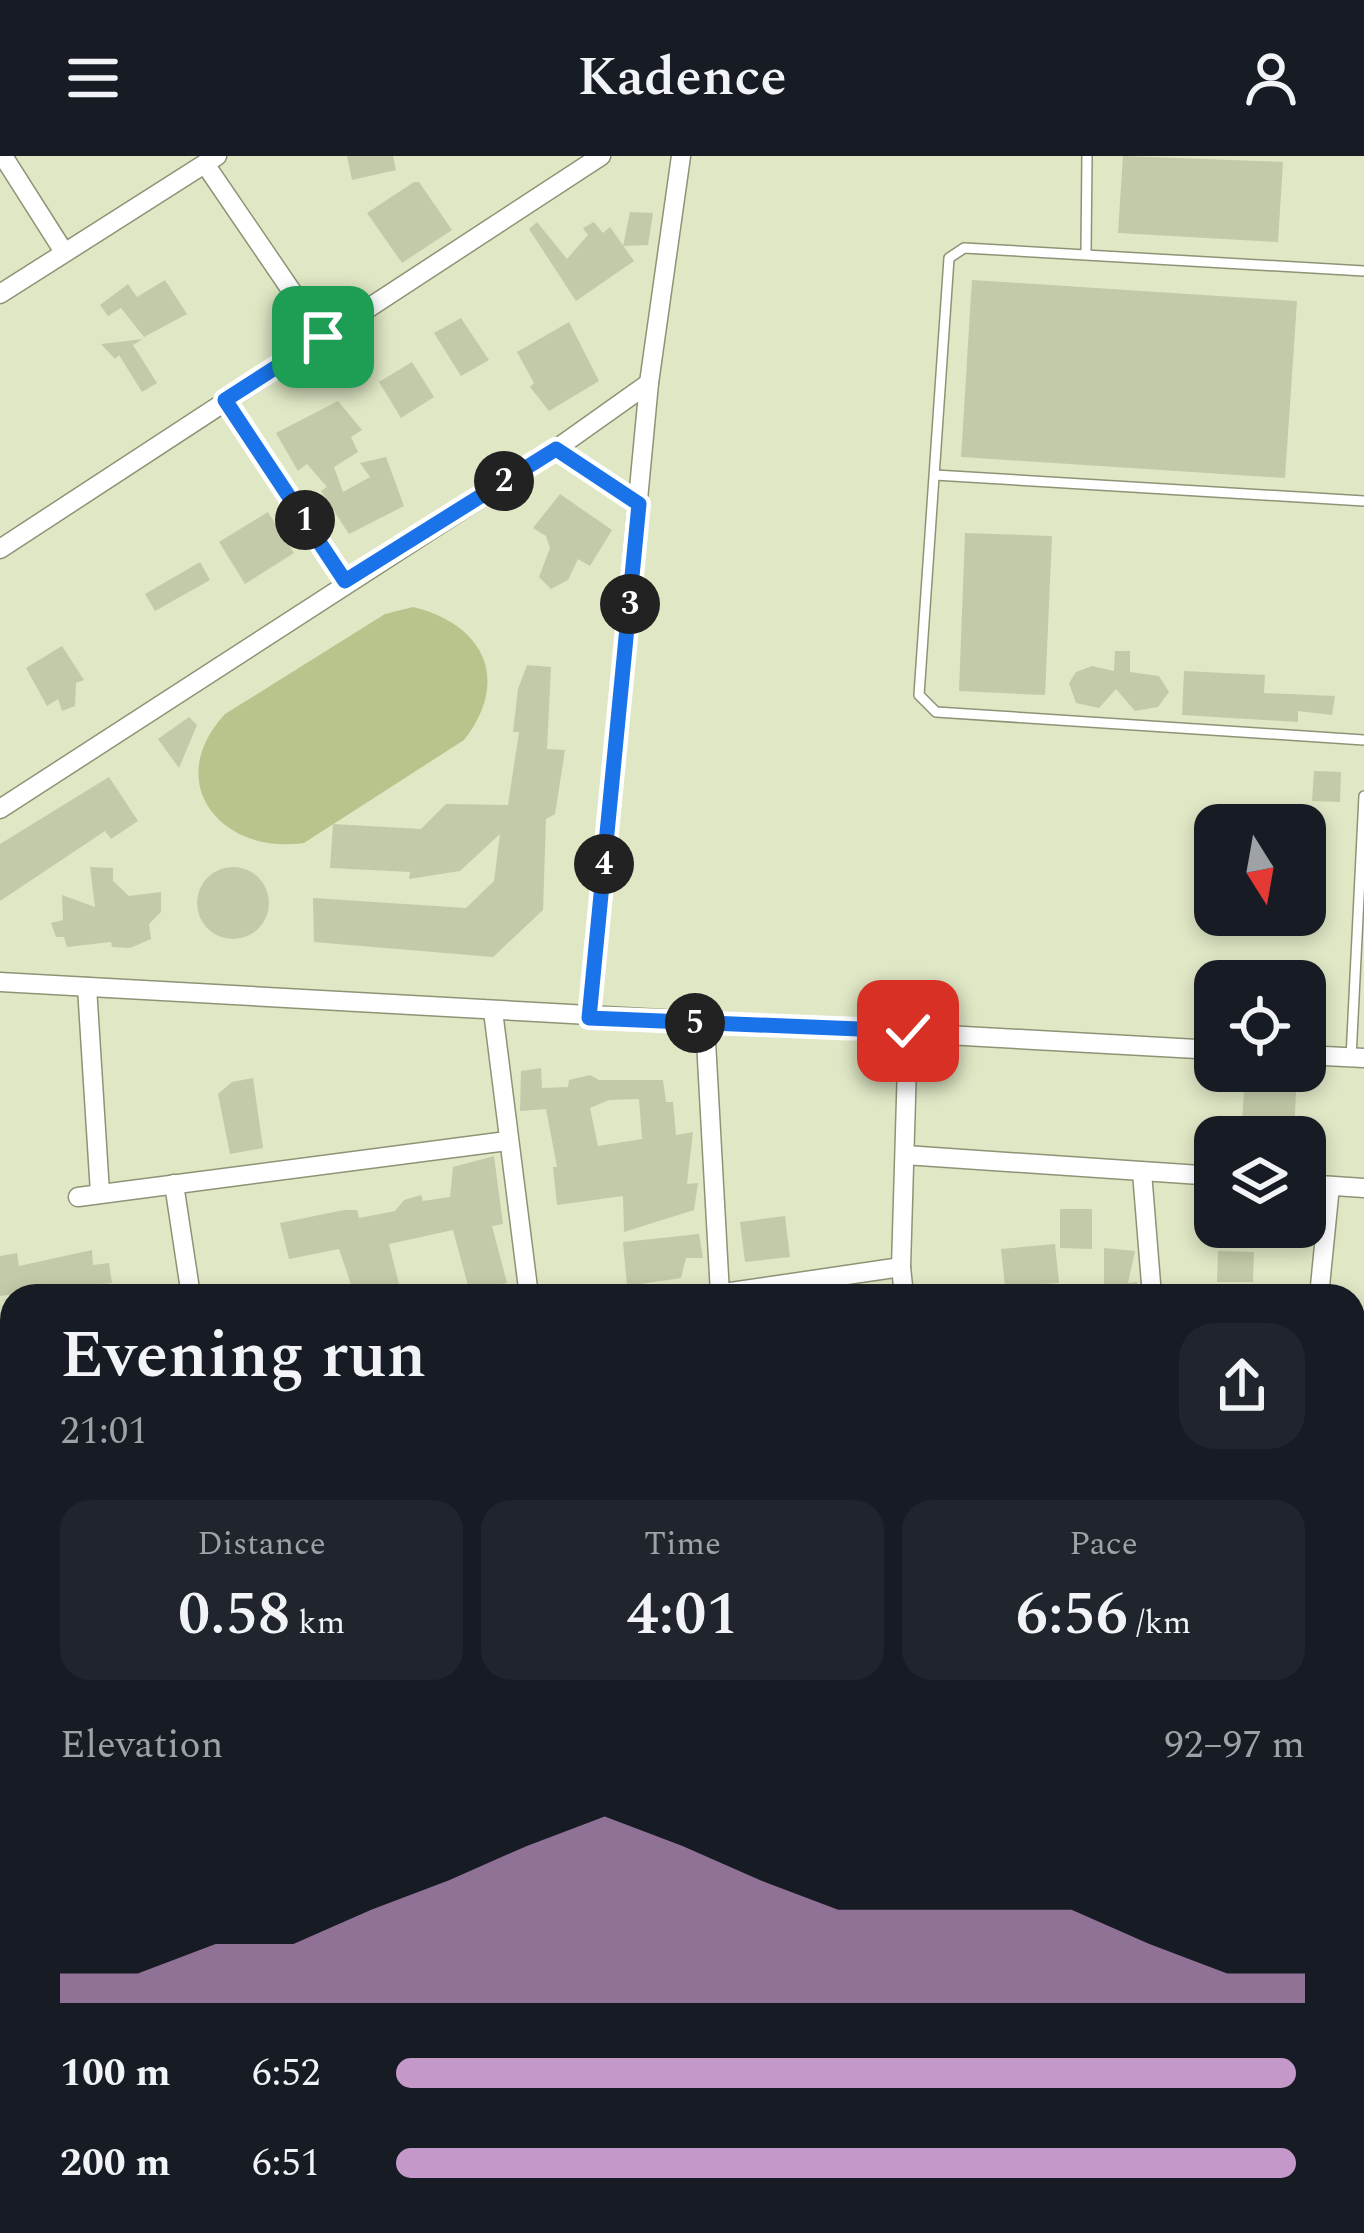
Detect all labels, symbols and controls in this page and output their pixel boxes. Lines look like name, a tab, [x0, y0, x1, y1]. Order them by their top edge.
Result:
text: Kadence	[577, 37, 787, 119]
icon: menu	[60, 45, 126, 111]
icon: person	[1238, 45, 1304, 111]
pin	[272, 286, 374, 388]
icon: arrive	[290, 304, 356, 370]
pin: 2	[474, 451, 534, 511]
text: 2	[495, 456, 513, 506]
pin: 1	[275, 490, 335, 550]
text: 1	[296, 495, 314, 545]
pin: 3	[600, 574, 660, 634]
text: 3	[621, 579, 639, 629]
north arrow	[1194, 804, 1326, 936]
map controls	[1194, 804, 1326, 1248]
pin: 4	[574, 834, 634, 894]
text: 4	[595, 839, 613, 889]
button: locate	[1194, 960, 1326, 1092]
pin	[857, 980, 959, 1082]
pin: 5	[665, 993, 725, 1053]
text: 5	[686, 998, 704, 1048]
icon: check	[875, 998, 941, 1064]
button: layers	[1194, 1116, 1326, 1248]
text: Evening run	[60, 1306, 426, 1407]
button: share	[1179, 1323, 1305, 1449]
text: 21:01	[60, 1402, 148, 1461]
text: Distance	[197, 1519, 326, 1569]
text: Time	[644, 1519, 721, 1569]
text: Pace	[1069, 1519, 1138, 1569]
text: 0.58	[178, 1569, 290, 1661]
text: 4:01	[626, 1569, 739, 1661]
text: 6:56	[1016, 1569, 1128, 1661]
text: km	[290, 1598, 345, 1648]
text: /km	[1128, 1598, 1191, 1648]
text: Elevation	[60, 1716, 223, 1775]
text: 92–97 m	[1164, 1716, 1305, 1775]
text: 100 m	[60, 2044, 171, 2103]
text: 6:52	[252, 2044, 320, 2103]
text: 200 m	[60, 2134, 171, 2193]
text: 6:51	[252, 2134, 320, 2193]

